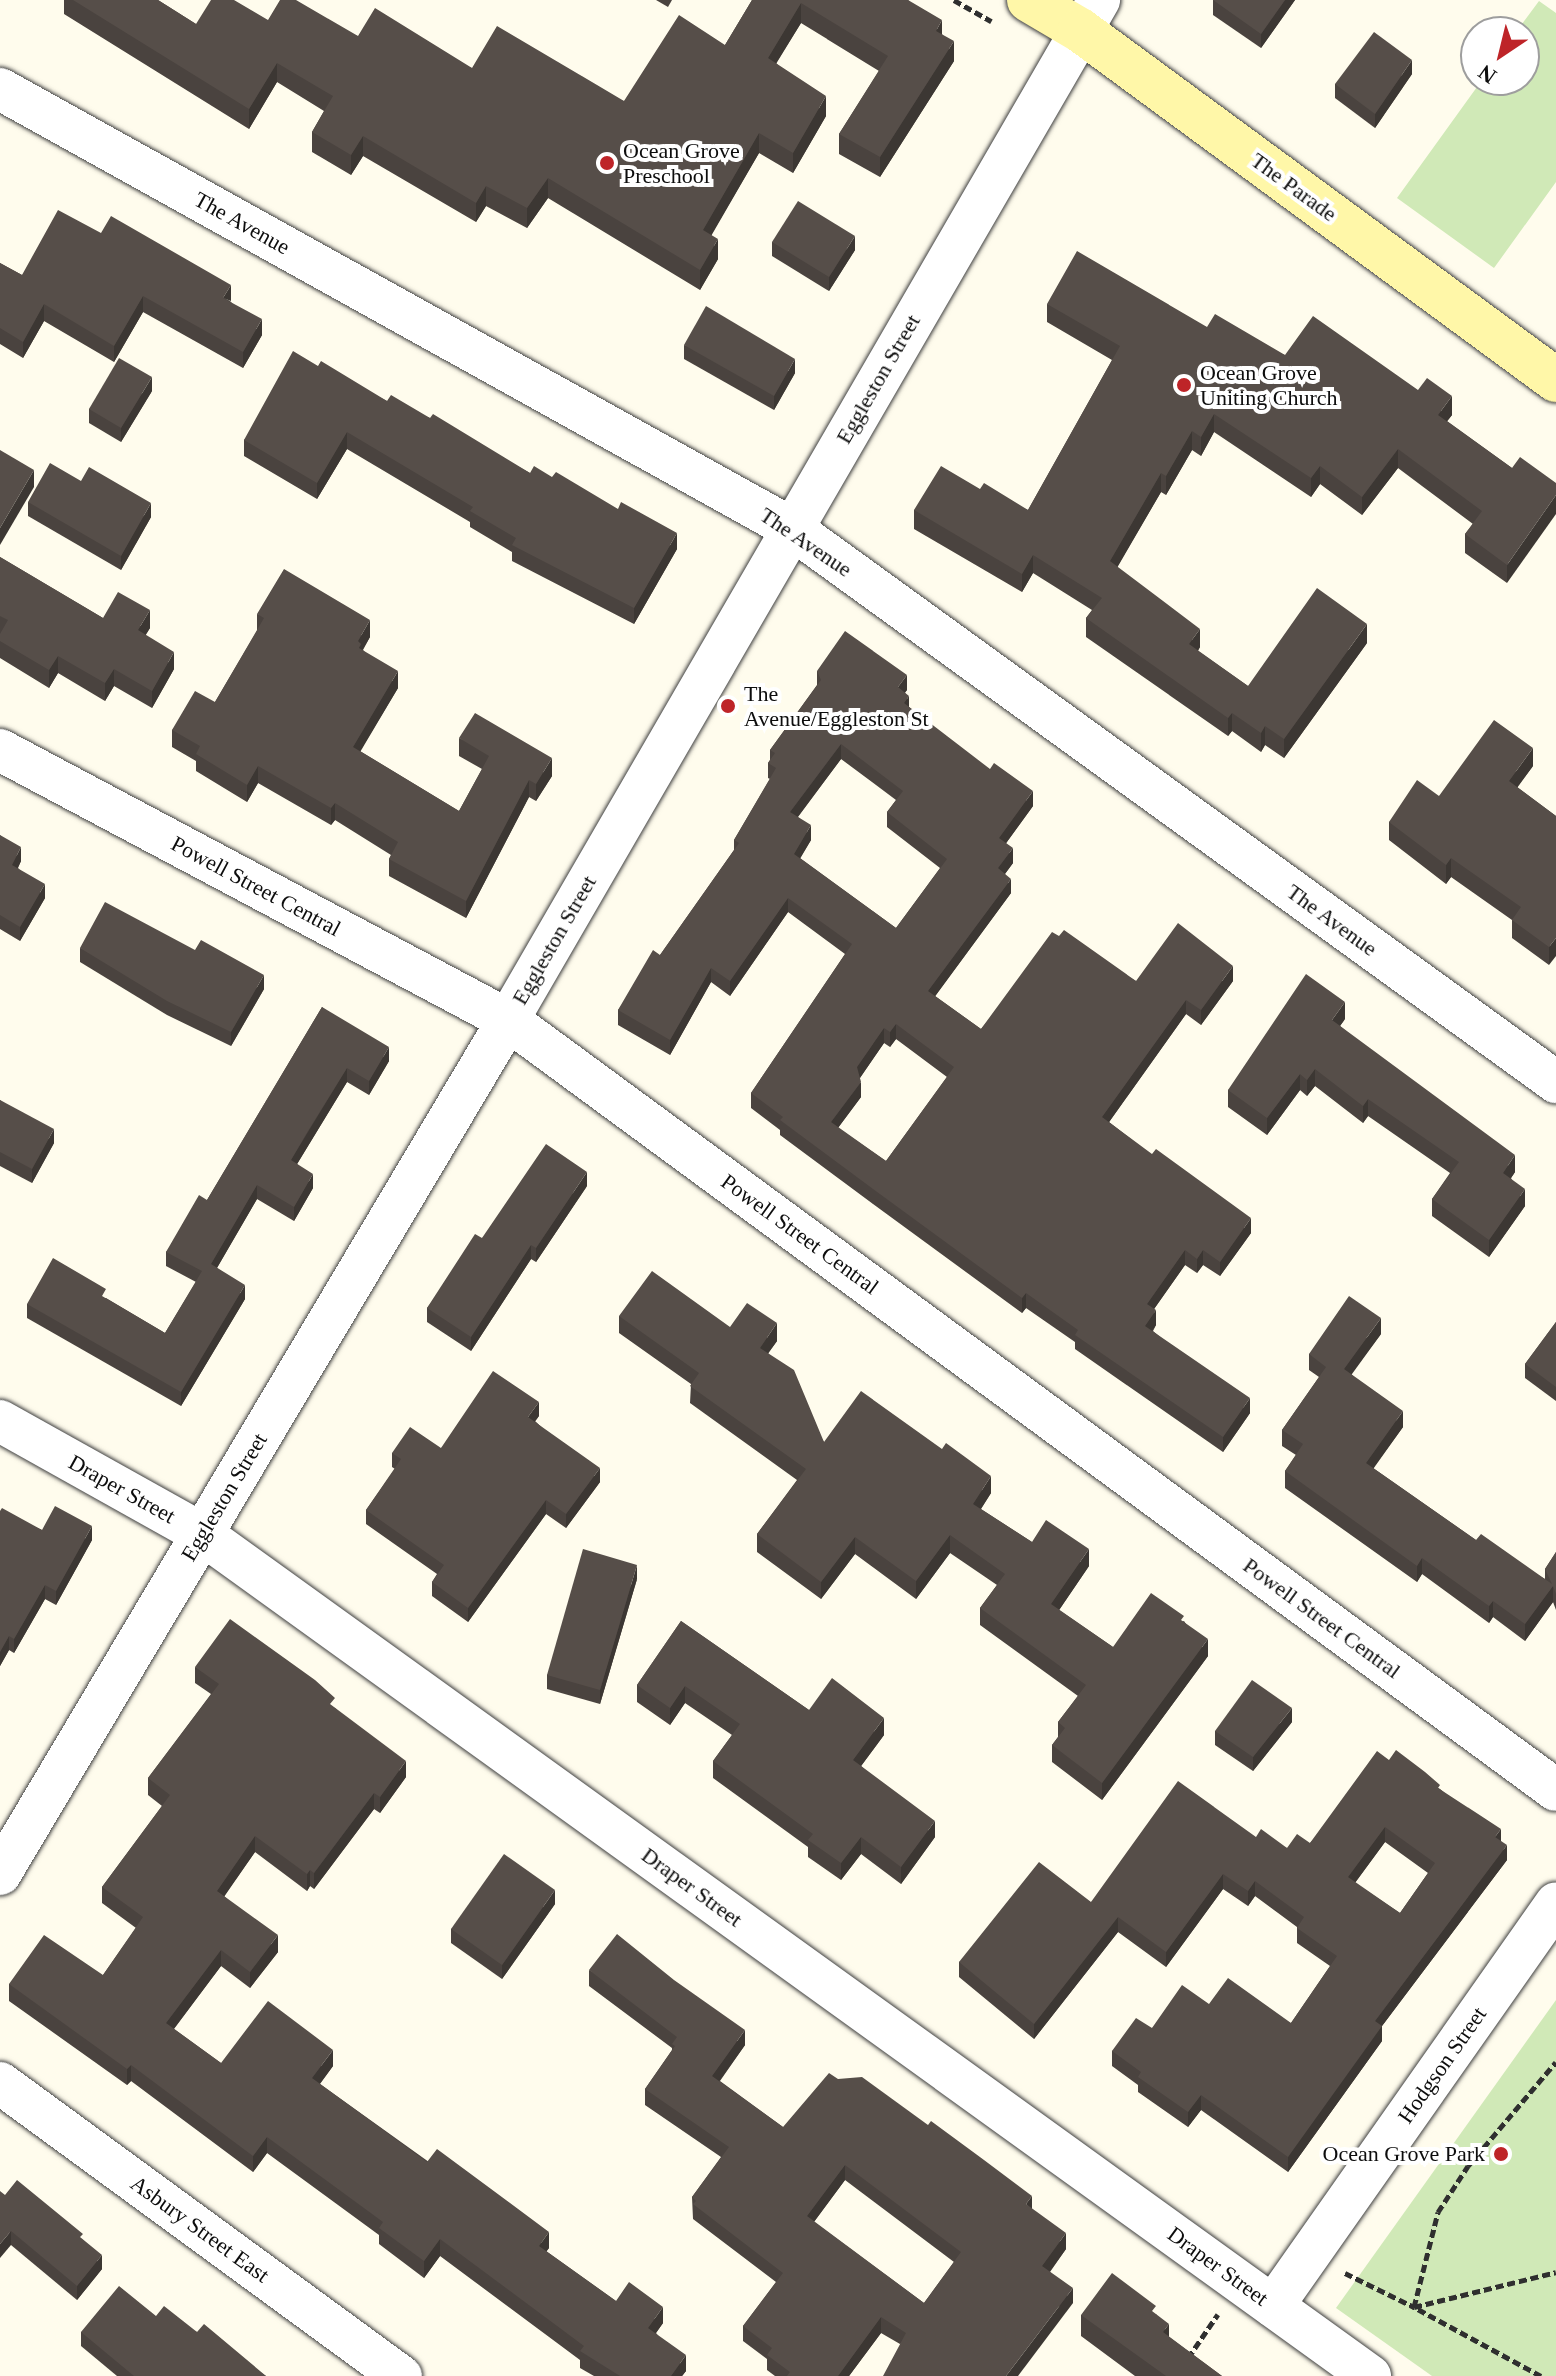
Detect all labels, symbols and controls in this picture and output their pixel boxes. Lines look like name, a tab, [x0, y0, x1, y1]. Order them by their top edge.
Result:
north arrow	[1460, 16, 1540, 96]
text: N	[1473, 60, 1501, 89]
place label: Ocean Grove Preschool	[623, 137, 740, 188]
street label: The Parade	[1246, 147, 1342, 227]
marker: Ocean Grove Preschool	[598, 154, 616, 172]
street label: The Avenue	[189, 186, 295, 260]
street label: Eggleston Street	[830, 310, 926, 448]
place label: Ocean Grove Uniting Church	[1200, 359, 1337, 410]
marker: Ocean Grove Uniting Church	[1175, 376, 1193, 394]
street label: The Avenue	[754, 501, 858, 583]
place label: The Avenue/Eggleston St	[744, 680, 929, 732]
marker: The Avenue/Eggleston St	[719, 697, 737, 715]
street label: Powell Street Central	[167, 830, 345, 942]
street label: Eggleston Street	[506, 871, 602, 1009]
street label: The Avenue	[1281, 878, 1383, 962]
street label: Powell Street Central	[716, 1168, 884, 1300]
street label: Eggleston Street	[175, 1428, 273, 1566]
street label: Draper Street	[64, 1449, 180, 1529]
street label: Powell Street Central	[1238, 1552, 1406, 1684]
street label: Draper Street	[637, 1842, 747, 1932]
street label: Hodgson Street	[1392, 2002, 1492, 2128]
place label: Ocean Grove Park	[1323, 2141, 1485, 2167]
marker: Ocean Grove Park	[1492, 2145, 1510, 2163]
street label: Asbury Street East	[126, 2170, 274, 2288]
street label: Draper Street	[1163, 2221, 1273, 2311]

